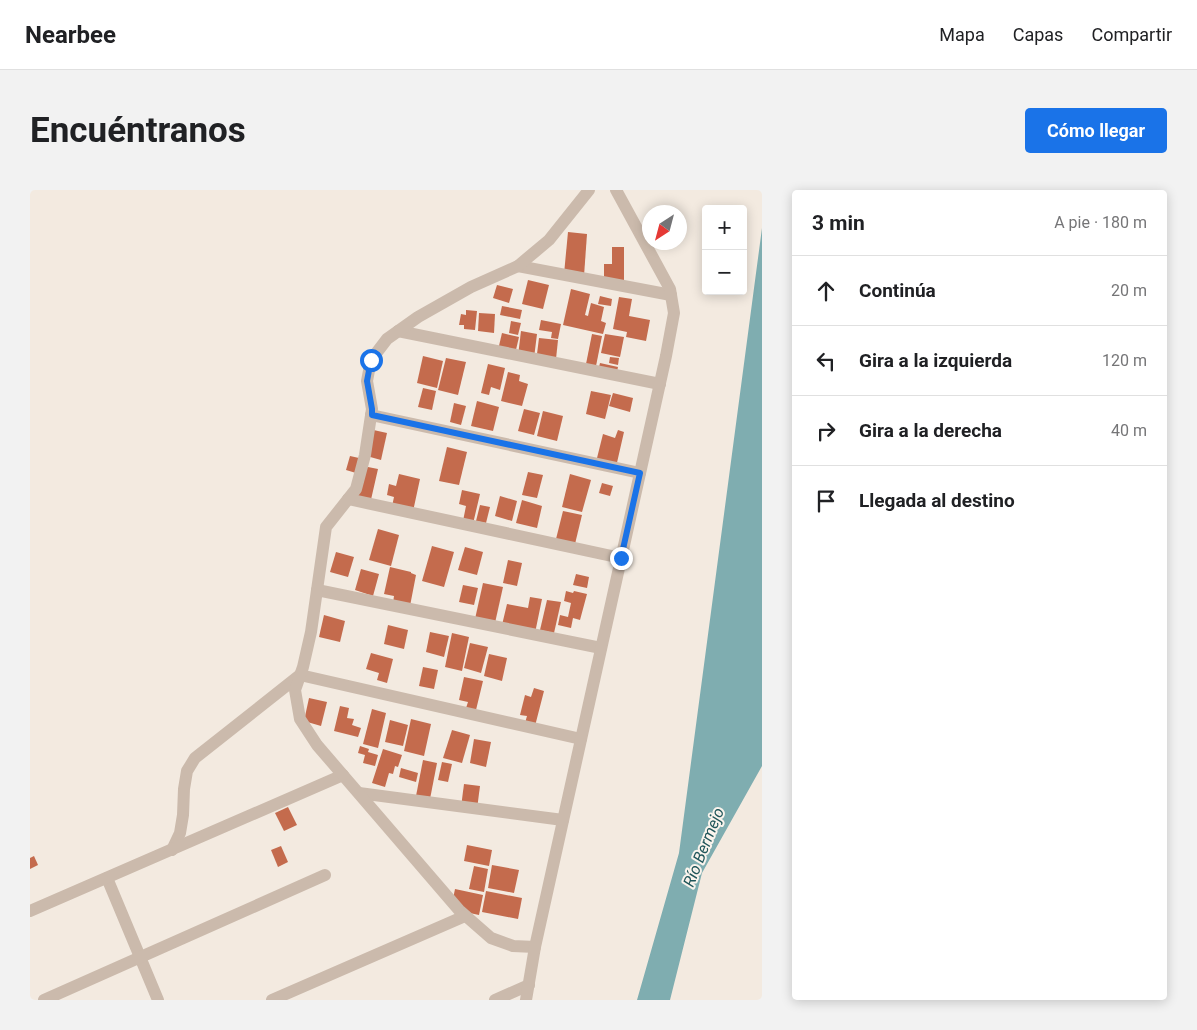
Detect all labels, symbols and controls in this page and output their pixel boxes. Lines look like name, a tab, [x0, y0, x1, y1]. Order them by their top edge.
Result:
text: Nearbee	[25, 21, 116, 49]
text: Mapa	[939, 24, 985, 45]
text: Capas	[1013, 24, 1063, 45]
text: Compartir	[1091, 24, 1172, 45]
button: Cómo llegar	[1025, 108, 1167, 153]
text: Encuéntranos	[30, 110, 246, 151]
north arrow	[642, 205, 687, 250]
map controls	[702, 205, 747, 295]
button: +	[702, 205, 747, 250]
text: 3 min	[812, 211, 865, 235]
text: A pie · 180 m	[1054, 213, 1147, 232]
button: −	[702, 250, 747, 295]
icon: ahead	[812, 277, 840, 305]
text: Continúa	[859, 279, 936, 302]
text: 20 m	[1111, 281, 1147, 300]
icon: left	[812, 347, 840, 375]
route start	[360, 349, 383, 372]
text: Gira a la izquierda	[859, 349, 1012, 372]
text: 120 m	[1102, 351, 1147, 370]
icon: right	[812, 417, 840, 445]
text: Gira a la derecha	[859, 419, 1002, 442]
text: 40 m	[1111, 421, 1147, 440]
icon: arrive	[812, 487, 840, 515]
text: Llegada al destino	[859, 489, 1015, 512]
route end	[610, 547, 633, 570]
water label: Río Bermejo	[679, 805, 728, 890]

